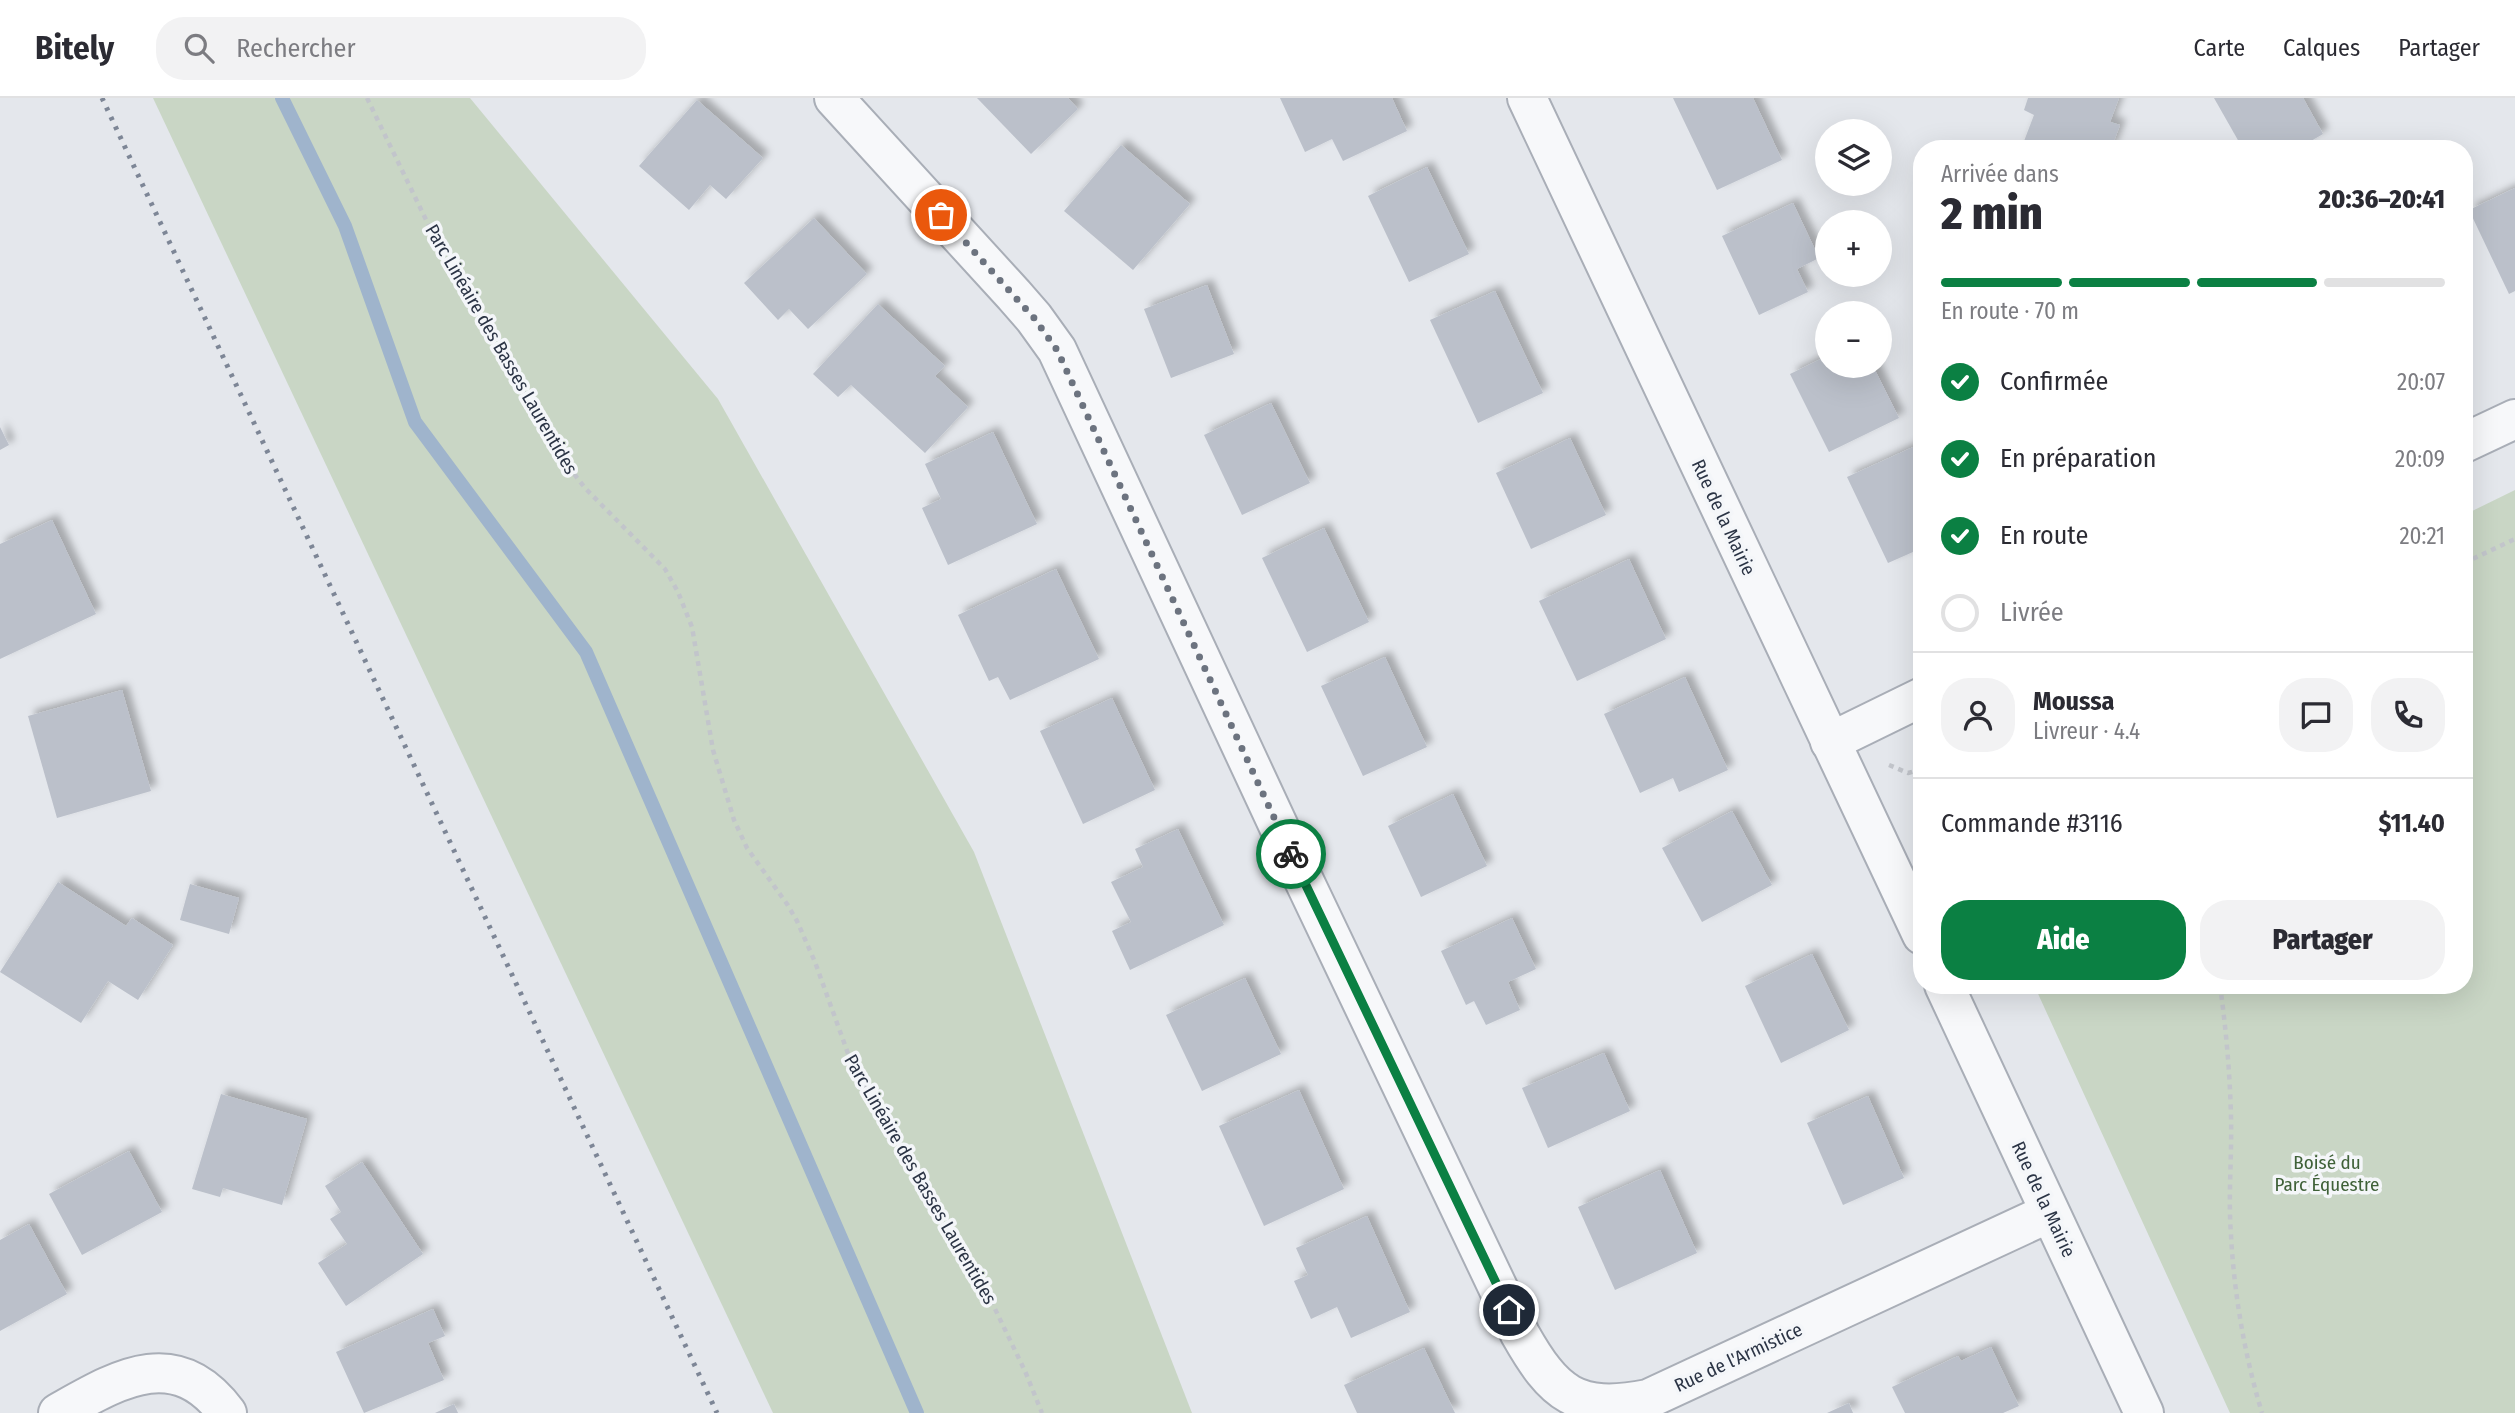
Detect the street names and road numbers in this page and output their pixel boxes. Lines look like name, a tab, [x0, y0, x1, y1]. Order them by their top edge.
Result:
street label: Parc Linéaire des Basses Laurentides	[420, 220, 583, 478]
street label: Rue de la Mairie	[1687, 456, 1760, 579]
street label: Parc Linéaire des Basses Laurentides	[839, 1050, 1002, 1308]
street label: Rue de la Mairie	[2007, 1138, 2080, 1261]
street label: Rue de l'Armistice	[1671, 1318, 1806, 1397]

